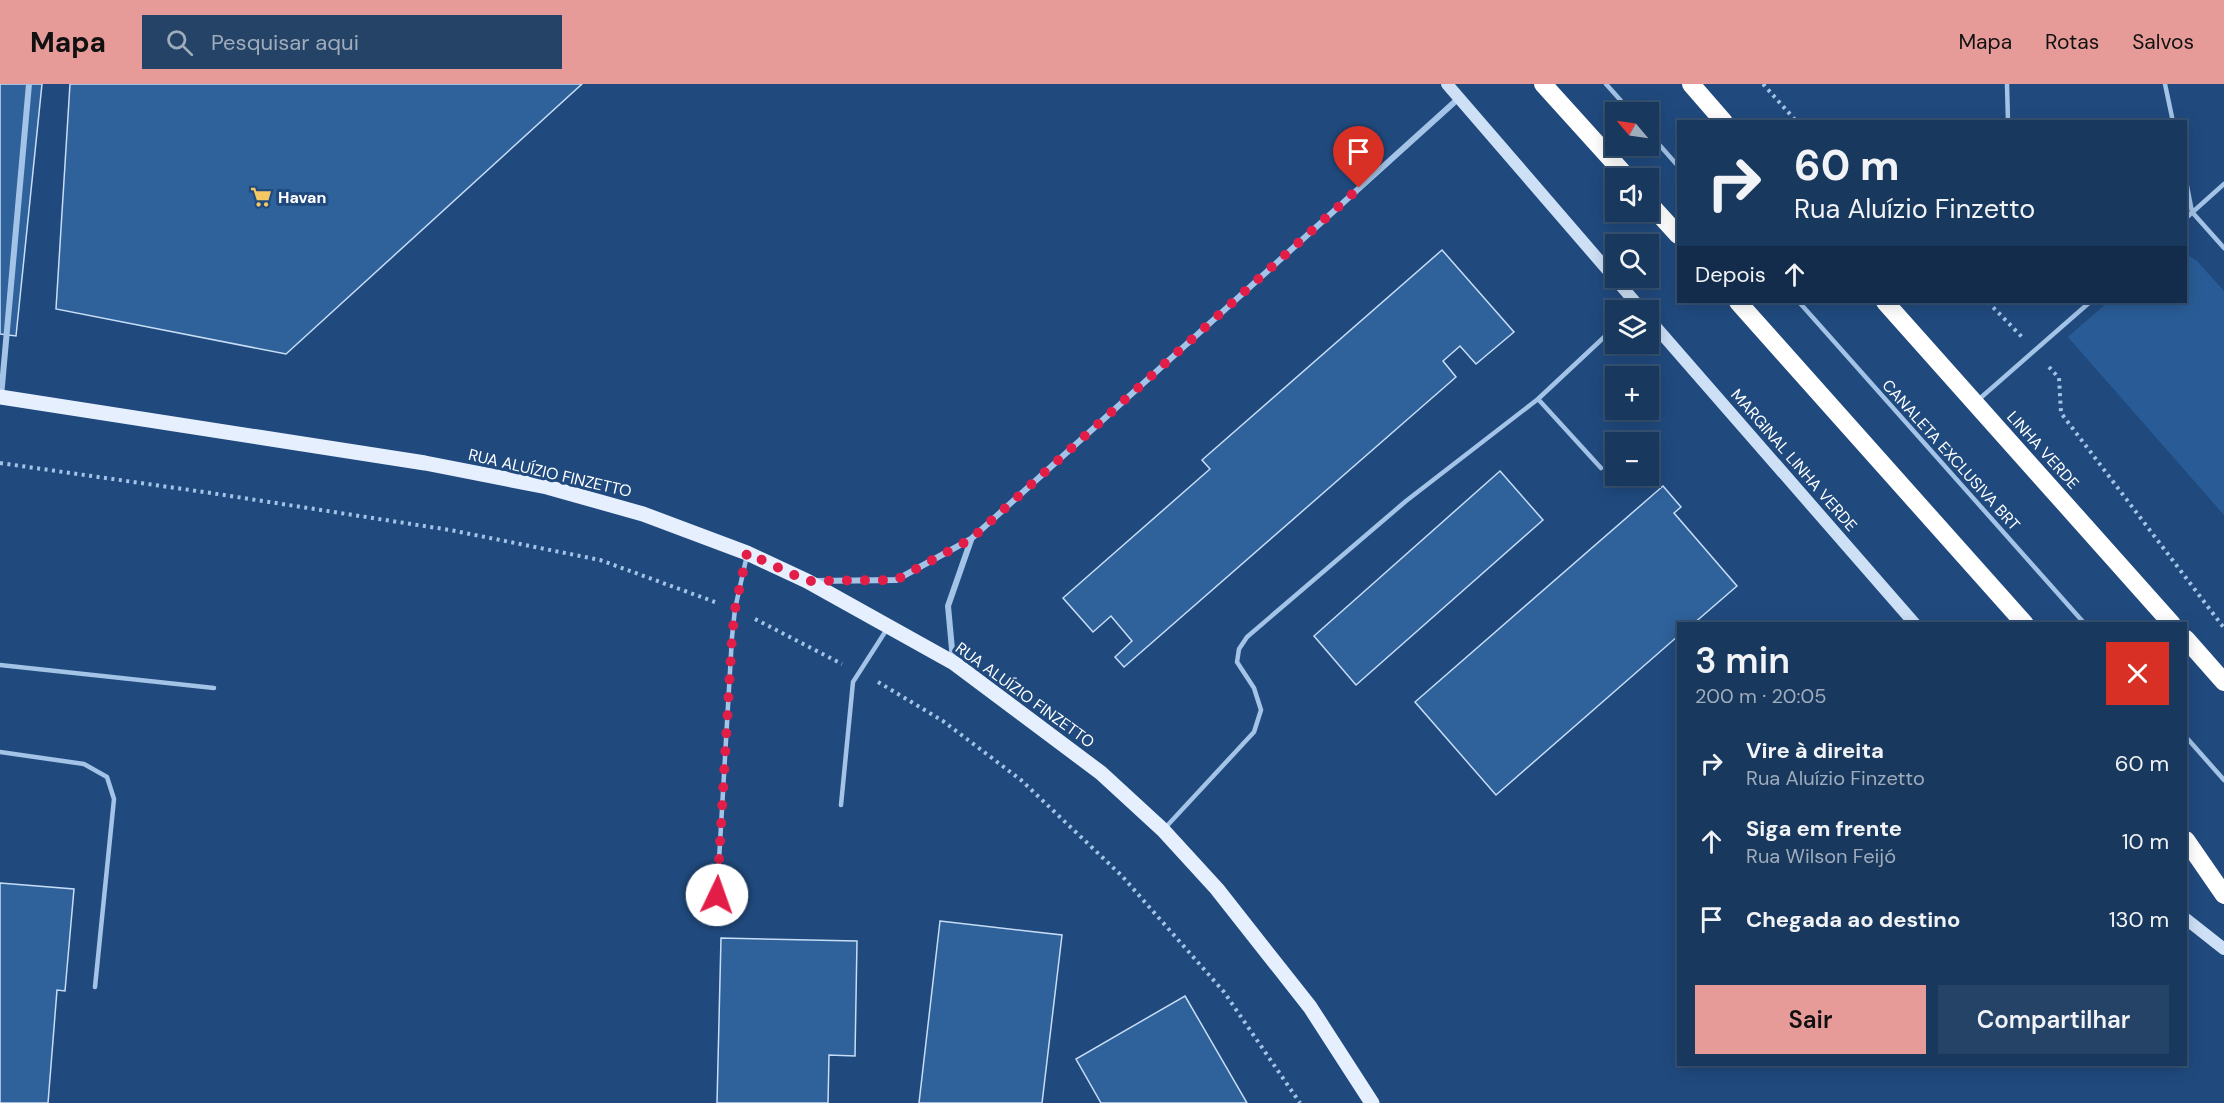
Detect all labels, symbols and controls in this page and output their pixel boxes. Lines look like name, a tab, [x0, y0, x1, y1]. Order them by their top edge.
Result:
search box	[142, 15, 562, 69]
text: Mapa	[30, 24, 106, 61]
icon: search	[163, 26, 196, 59]
text: Pesquisar aqui	[211, 28, 359, 57]
text: Mapa	[1958, 28, 2012, 56]
text: Rotas	[2045, 28, 2099, 56]
text: Salvos	[2132, 28, 2194, 56]
north arrow	[1605, 102, 1659, 156]
map controls	[1605, 102, 1659, 486]
pin	[1333, 126, 1384, 188]
icon: arrive	[1342, 135, 1375, 168]
text: 60 m	[1794, 138, 1900, 193]
icon: right	[1695, 144, 1773, 222]
button: sound	[1605, 168, 1659, 222]
supermarket icon: Havan	[249, 185, 273, 209]
place label: Havan	[278, 187, 326, 208]
text: Rua Aluízio Finzetto	[1794, 191, 2035, 226]
button: search	[1605, 234, 1659, 288]
icon: ahead	[1778, 258, 1811, 291]
text: Depois	[1695, 260, 1766, 289]
button: layers	[1605, 300, 1659, 354]
button: +	[1605, 366, 1659, 420]
street label: CANALETA EXCLUSIVA BRT	[1877, 375, 2025, 535]
street label: MARGINAL LINHA VERDE	[1726, 384, 1862, 536]
street label: LINHA VERDE	[2002, 406, 2084, 494]
button: −	[1605, 432, 1659, 486]
street label: RUA ALUÍZIO FINZETTO	[466, 444, 634, 502]
street label: RUA ALUÍZIO FINZETTO	[951, 637, 1099, 753]
text: 3 min	[1695, 637, 1790, 684]
button: close	[2106, 642, 2169, 705]
text: 200 m · 20:05	[1695, 683, 1826, 709]
text: Vire à direita	[1746, 736, 1884, 765]
icon: right	[1695, 747, 1728, 780]
text: 60 m	[2115, 749, 2169, 778]
text: Rua Aluízio Finzetto	[1746, 765, 1925, 791]
text: Siga em frente	[1746, 814, 1902, 843]
icon: ahead	[1695, 825, 1728, 858]
text: 10 m	[2122, 827, 2169, 856]
text: Rua Wilson Feijó	[1746, 843, 1896, 869]
position arrow	[685, 863, 749, 927]
icon: arrive	[1695, 903, 1728, 936]
text: Chegada ao destino	[1746, 905, 1960, 934]
text: 130 m	[2109, 905, 2169, 934]
button: Sair	[1695, 985, 1926, 1054]
button: Compartilhar	[1938, 985, 2169, 1054]

